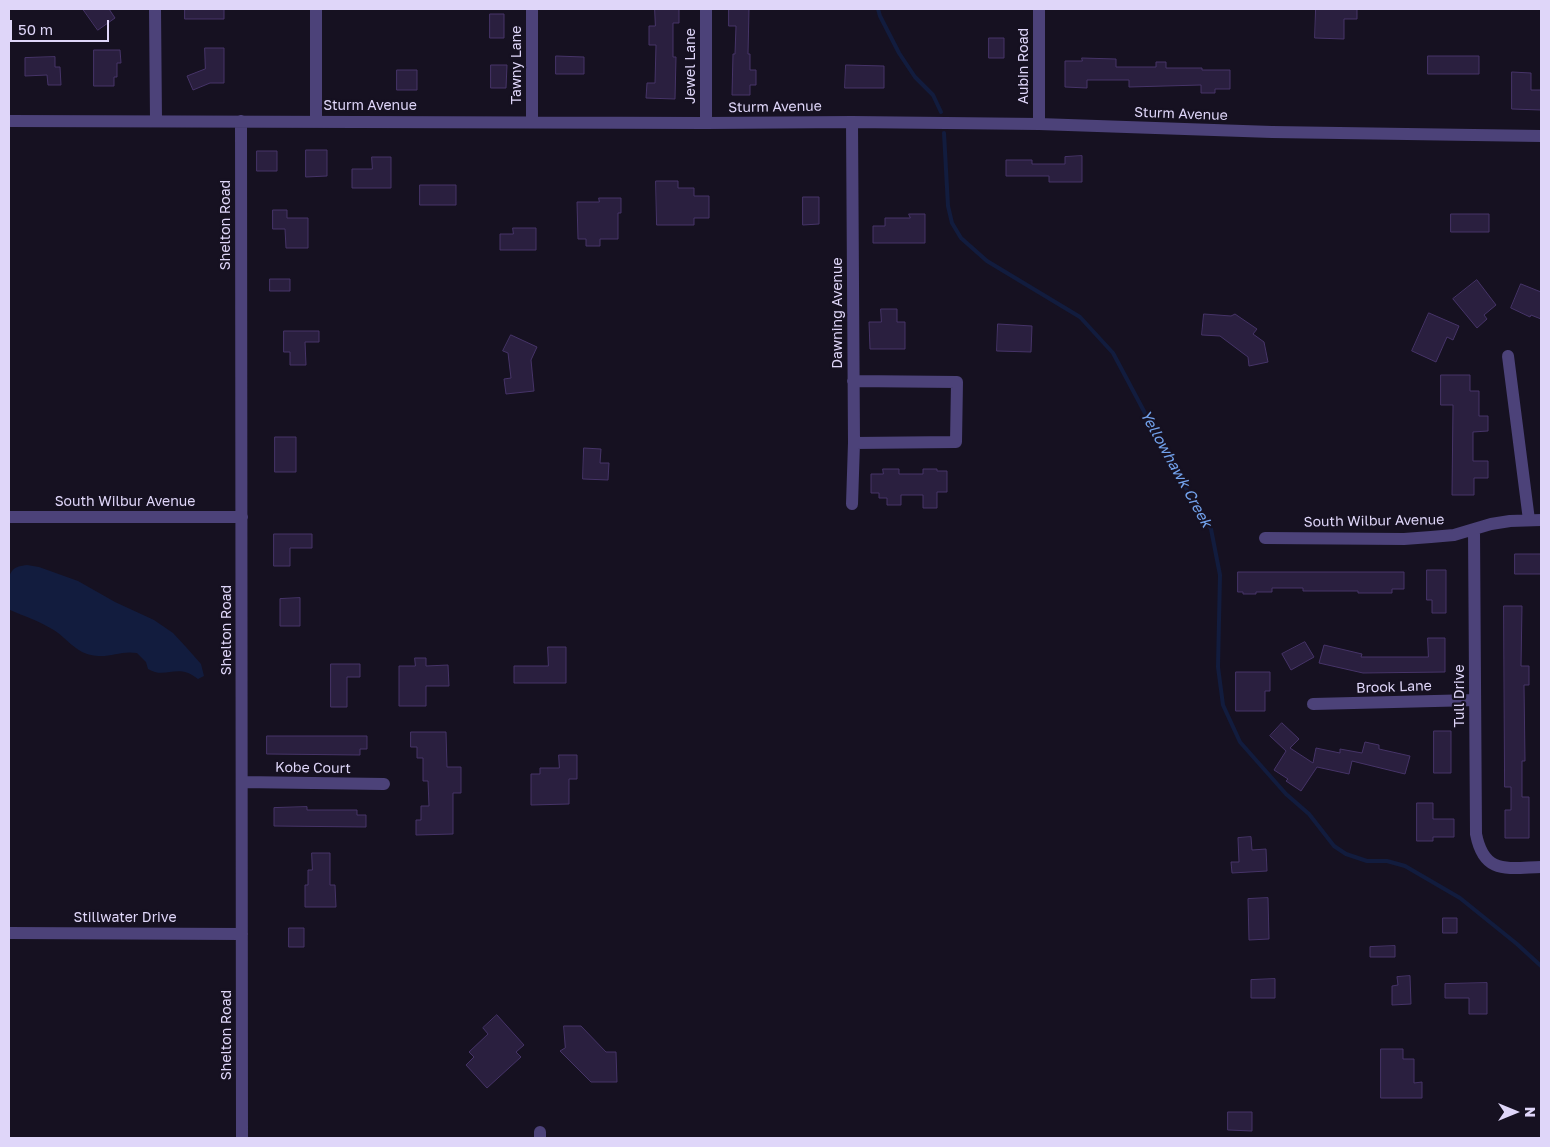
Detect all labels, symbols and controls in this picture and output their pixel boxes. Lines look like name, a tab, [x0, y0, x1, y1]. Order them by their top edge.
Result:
scale bar	[12, 10, 111, 42]
text: 50 m	[18, 20, 53, 38]
street label: Tawny Lane	[509, 26, 525, 104]
street label: Jewel Lane	[683, 28, 699, 104]
street label: Aubin Road	[1016, 28, 1032, 104]
street label: Sturm Avenue	[323, 98, 417, 114]
street label: Sturm Avenue	[728, 98, 822, 116]
street label: Sturm Avenue	[1134, 104, 1228, 124]
street label: Shelton Road	[218, 180, 234, 270]
street label: Dawning Avenue	[830, 257, 846, 369]
water label: Yellowhawk Creek	[1136, 407, 1216, 531]
street label: South Wilbur Avenue	[55, 494, 195, 510]
street label: South Wilbur Avenue	[1304, 511, 1444, 531]
street label: Shelton Road	[219, 585, 235, 675]
street label: Tull Drive	[1452, 664, 1468, 728]
street label: Brook Lane	[1356, 677, 1432, 697]
street label: Kobe Court	[275, 759, 351, 777]
street label: Stillwater Drive	[73, 910, 177, 926]
street label: Shelton Road	[219, 990, 235, 1080]
north arrow	[1490, 1087, 1540, 1137]
text: N	[1522, 1107, 1539, 1117]

